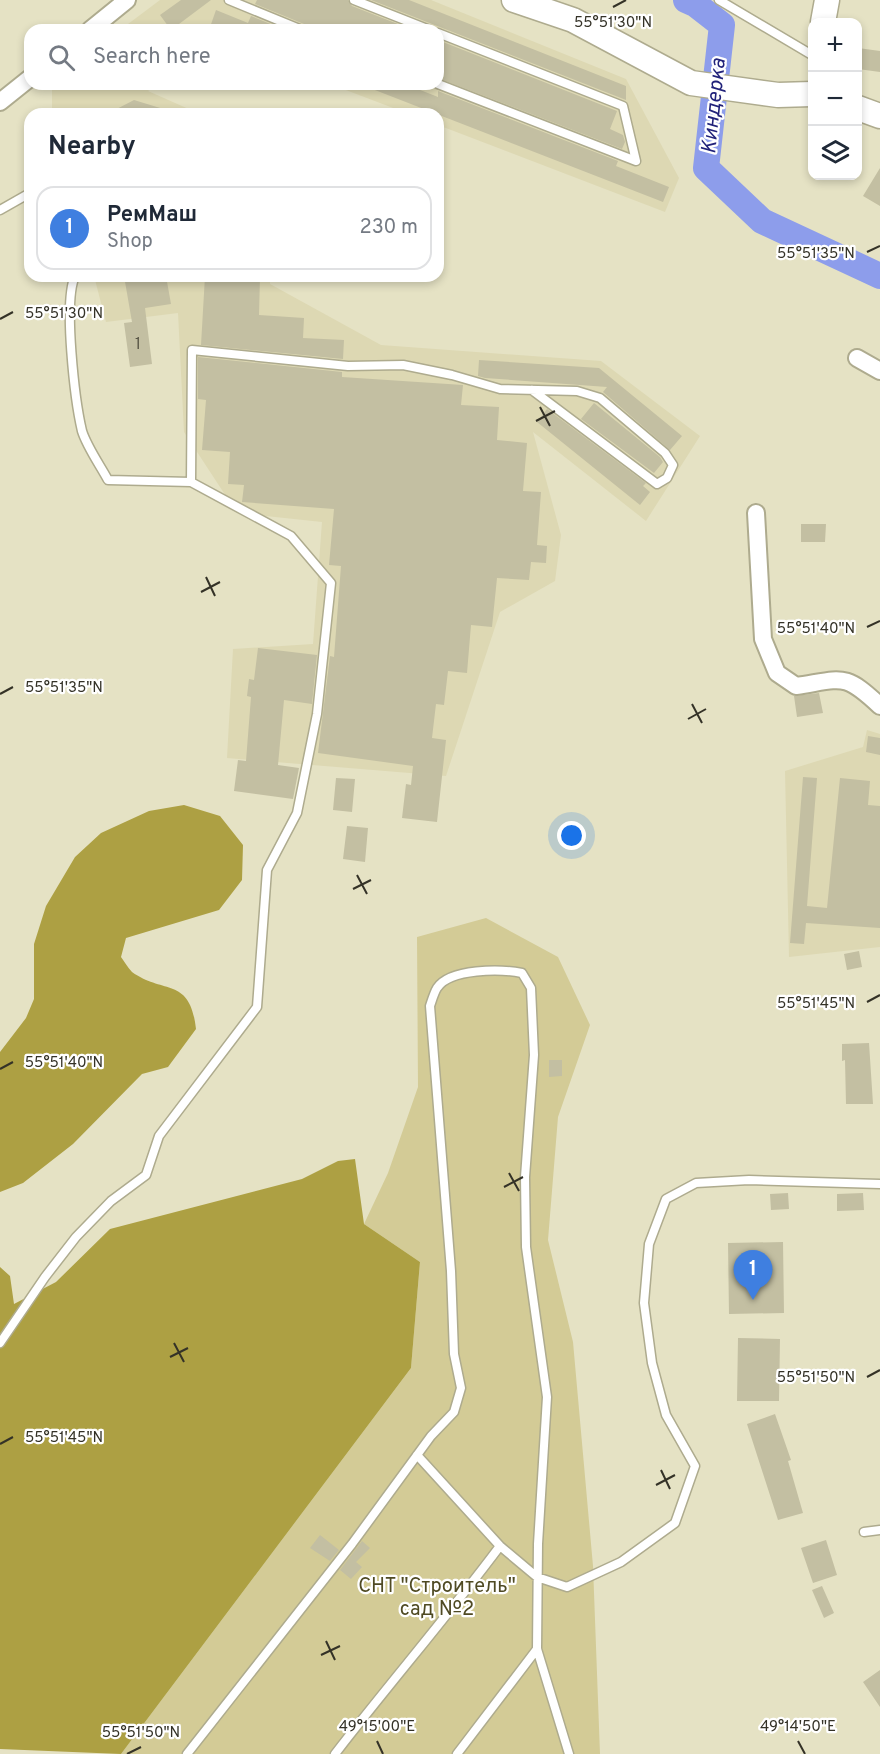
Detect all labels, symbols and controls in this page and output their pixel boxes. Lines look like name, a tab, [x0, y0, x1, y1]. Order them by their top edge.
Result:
text: 55°51'30"N	[574, 14, 652, 33]
map controls	[808, 18, 862, 180]
button: +	[808, 18, 862, 72]
search box	[24, 24, 444, 90]
icon: search	[45, 41, 78, 74]
text: Search here	[93, 44, 211, 71]
water label: Киндерка	[696, 57, 733, 155]
button: −	[808, 72, 862, 126]
button: layers	[808, 126, 862, 180]
text: Nearby	[48, 131, 136, 164]
text: РемМаш	[107, 202, 197, 229]
text: 1	[66, 215, 74, 241]
text: 230 m	[359, 215, 418, 241]
text: Shop	[107, 229, 153, 255]
text: 55°51'35"N	[777, 245, 855, 264]
text: 55°51'30"N	[25, 305, 103, 324]
house number: 1	[135, 335, 141, 355]
text: 55°51'40"N	[777, 620, 855, 639]
text: 55°51'35"N	[25, 679, 103, 698]
your location	[557, 821, 586, 850]
text: 55°51'45"N	[777, 995, 855, 1014]
text: 55°51'40"N	[25, 1054, 103, 1073]
pin: 1	[734, 1250, 772, 1300]
text: 55°51'50"N	[777, 1369, 855, 1388]
text: 55°51'45"N	[25, 1429, 103, 1448]
park label: СНТ "Строитель" сад №2	[358, 1574, 516, 1623]
text: 49°15'00"E	[339, 1718, 415, 1737]
text: 49°14'50"E	[760, 1718, 836, 1737]
text: 55°51'50"N	[102, 1724, 180, 1743]

